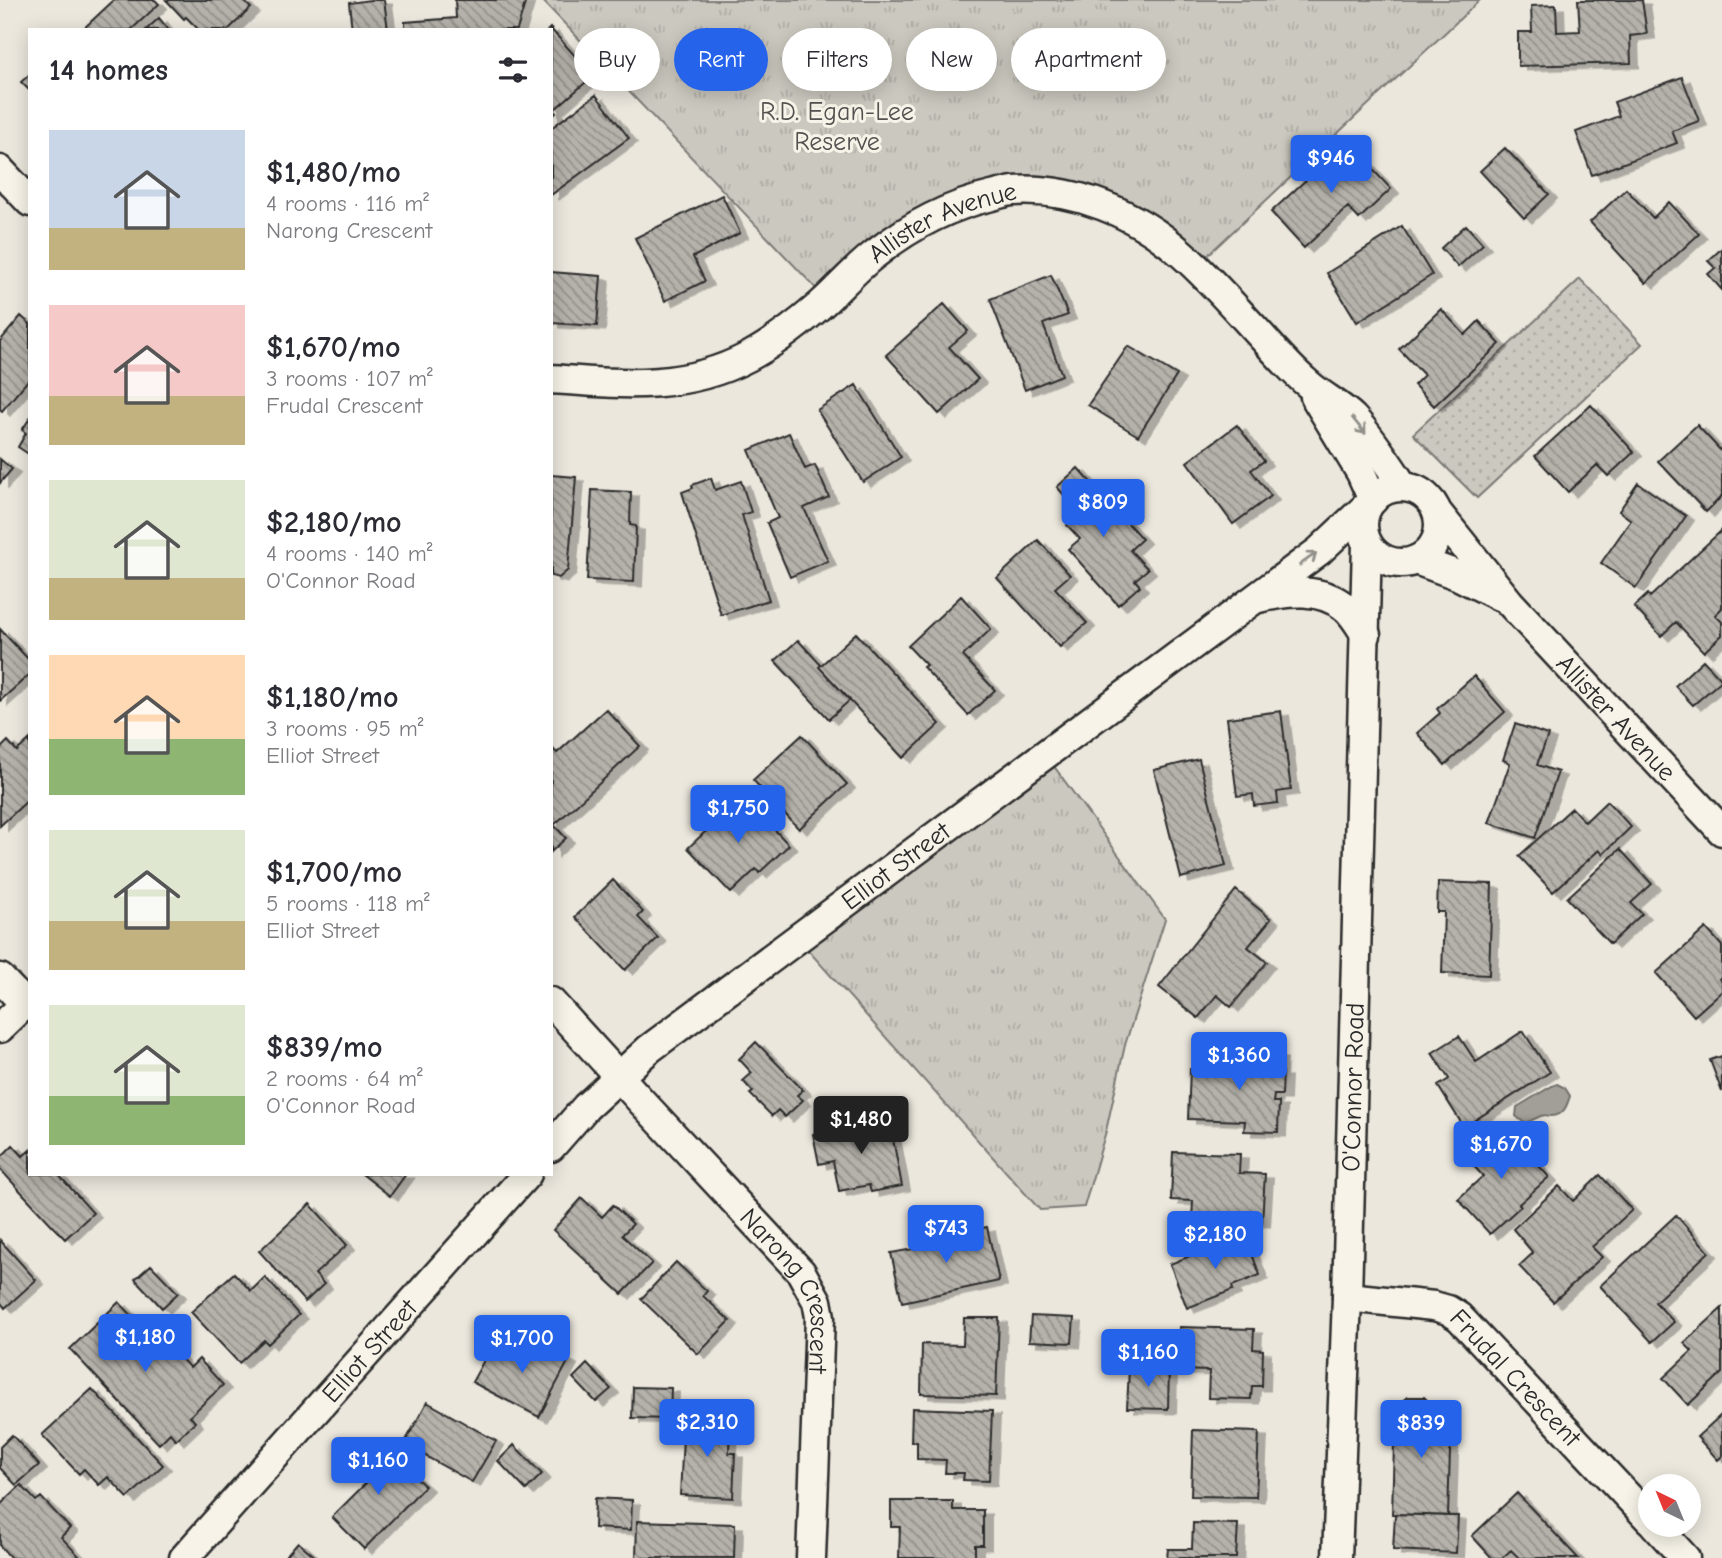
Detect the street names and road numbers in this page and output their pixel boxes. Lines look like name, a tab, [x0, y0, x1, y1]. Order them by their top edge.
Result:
street label: Allister Avenue	[862, 177, 1019, 270]
street label: Allister Avenue	[1550, 649, 1682, 787]
street label: Elliot Street	[836, 815, 958, 917]
street label: O'Connor Road	[1336, 1002, 1371, 1172]
street label: Narong Crescent	[733, 1203, 834, 1376]
street label: Elliot Street	[316, 1293, 425, 1409]
street label: Frudal Crescent	[1443, 1303, 1588, 1454]

